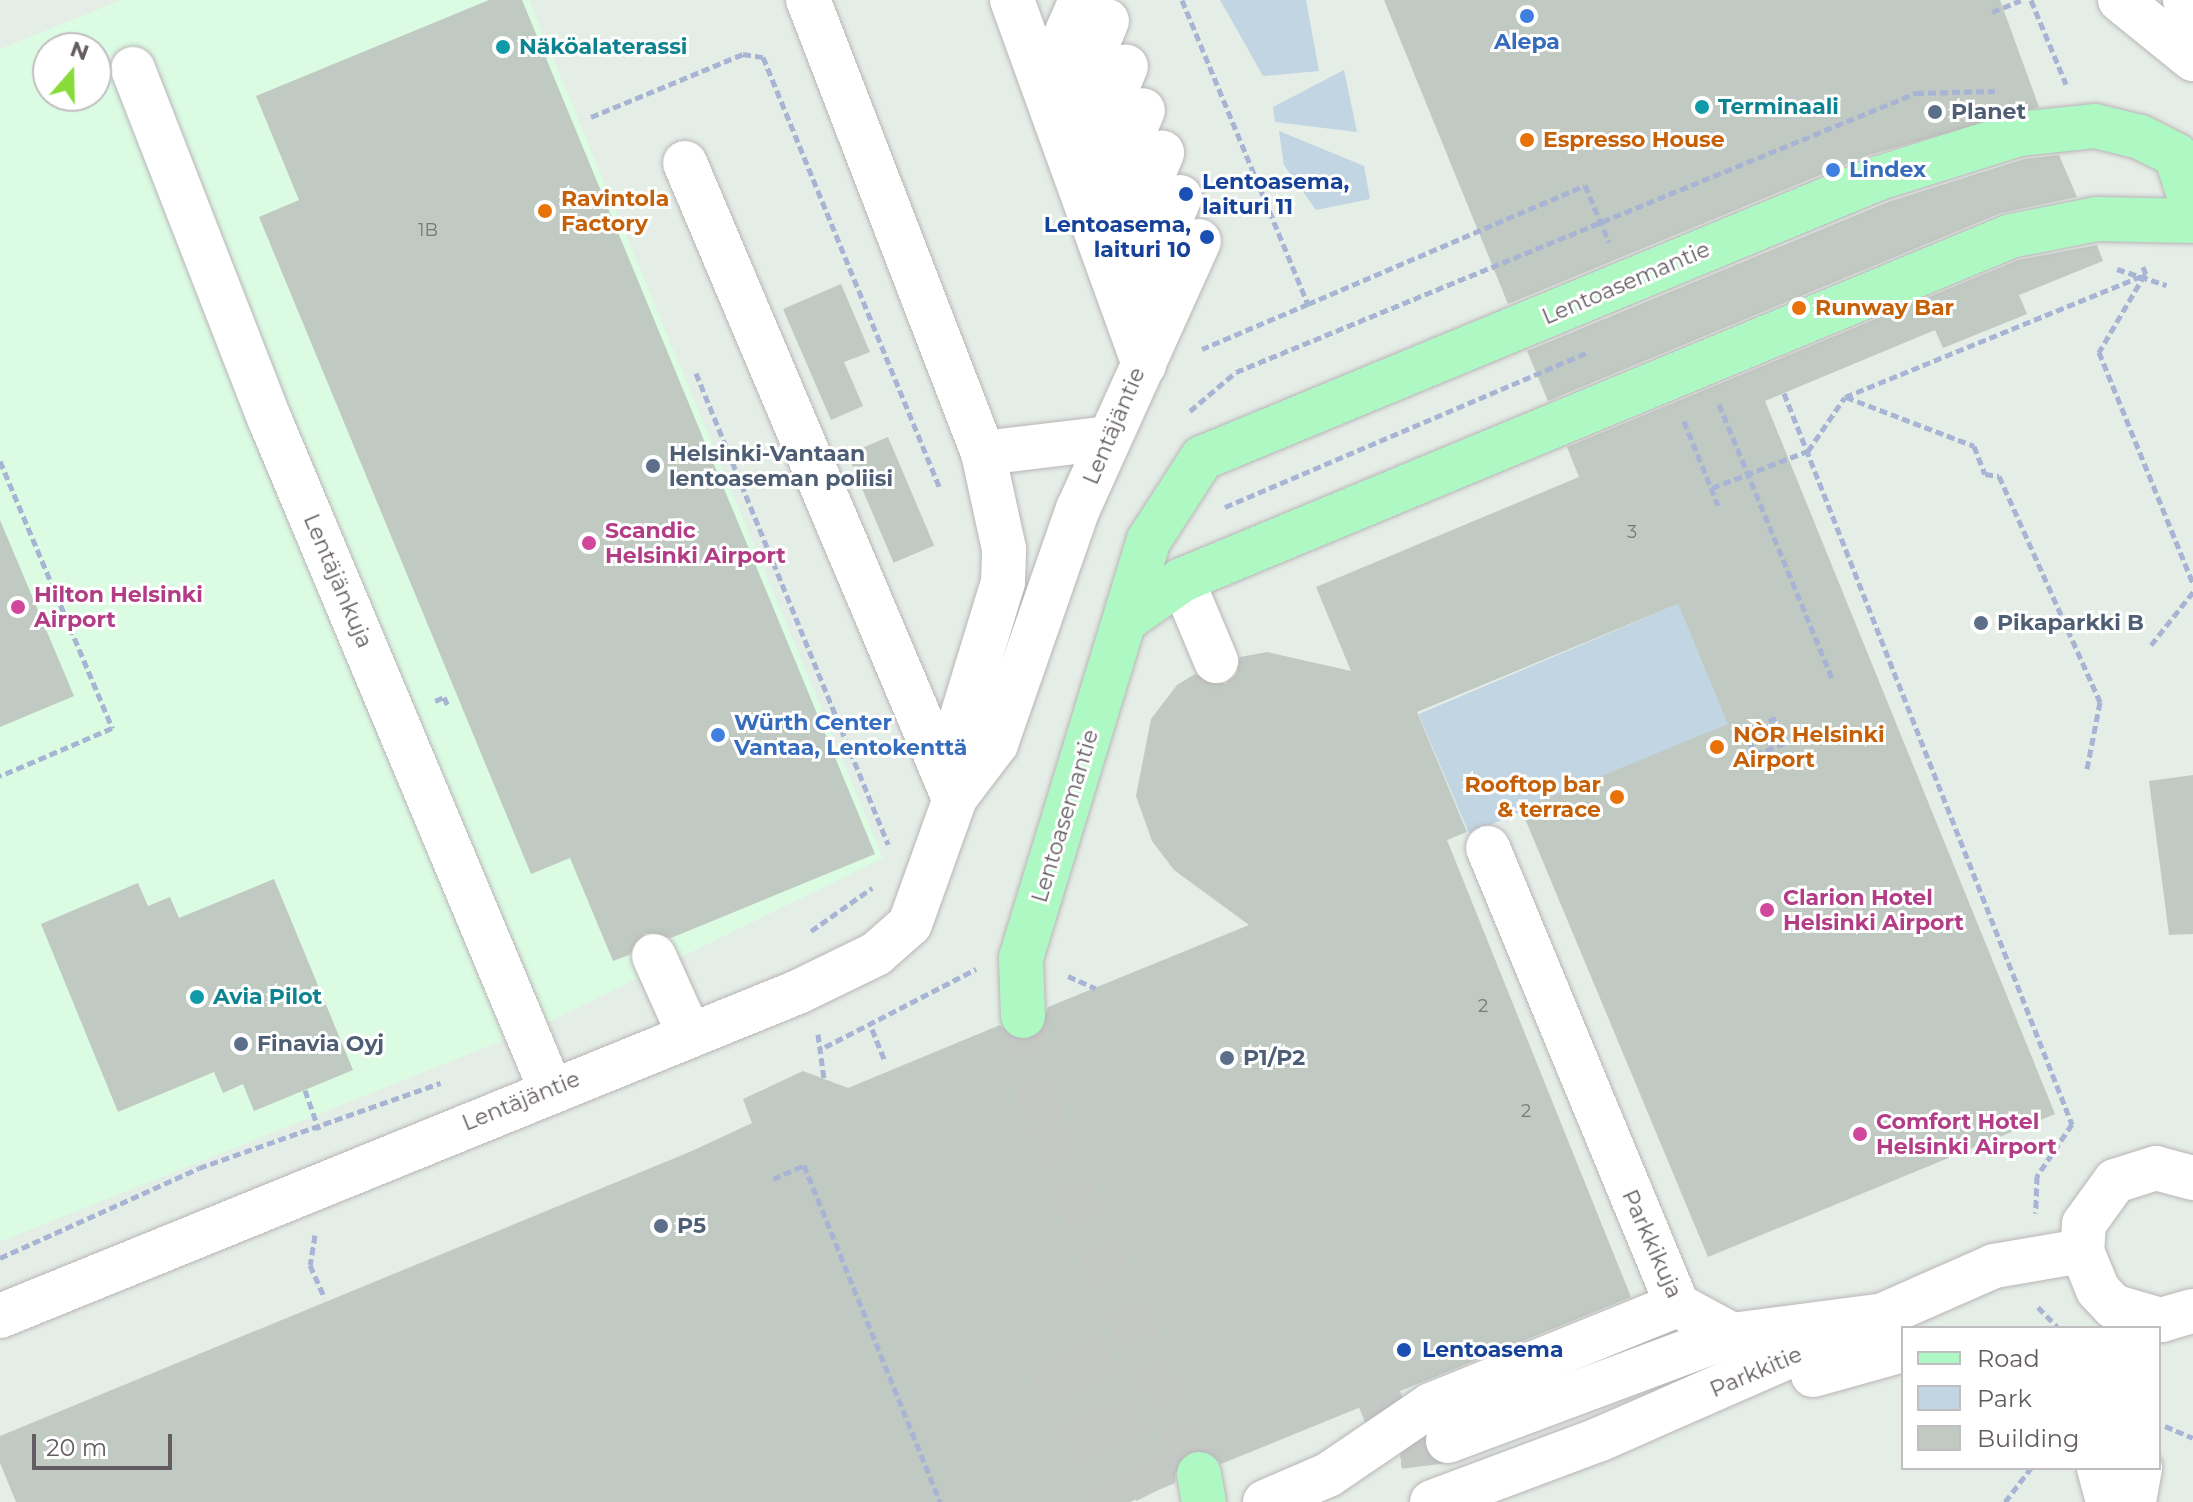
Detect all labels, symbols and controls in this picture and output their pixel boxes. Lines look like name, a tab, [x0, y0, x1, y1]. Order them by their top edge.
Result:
marker: Alepa	[1518, 7, 1536, 25]
place label: Alepa	[1494, 29, 1560, 55]
north arrow	[32, 32, 112, 112]
place label: Näköalaterassi	[519, 34, 687, 60]
text: N	[67, 35, 93, 67]
marker: Näköalaterassi	[494, 38, 512, 56]
place label: Terminaali	[1718, 94, 1839, 120]
marker: Terminaali	[1693, 98, 1711, 116]
place label: Planet	[1951, 99, 2026, 125]
marker: Planet	[1926, 103, 1944, 121]
place label: Espresso House	[1543, 127, 1725, 153]
marker: Espresso House	[1518, 131, 1536, 149]
place label: Lindex	[1849, 157, 1926, 183]
marker: Lindex	[1824, 161, 1842, 179]
place label: Lentoasema, laituri 11	[1202, 168, 1349, 220]
place label: Ravintola Factory	[561, 185, 669, 236]
marker: Lentoasema, laituri 11	[1177, 185, 1195, 203]
marker: Ravintola Factory	[536, 202, 554, 220]
place label: Lentoasema, laituri 10	[1044, 211, 1191, 262]
house number: 1B	[418, 219, 438, 241]
marker: Lentoasema, laituri 10	[1198, 228, 1216, 246]
street label: Lentoasemantie	[1538, 236, 1714, 330]
place label: Runway Bar	[1815, 295, 1954, 321]
marker: Runway Bar	[1790, 299, 1808, 317]
street label: Lentäjäntie	[1078, 364, 1150, 488]
place label: Helsinki-Vantaan lentoaseman poliisi	[669, 440, 893, 492]
marker: Helsinki-Vantaan lentoaseman poliisi	[644, 457, 662, 475]
street label: Lentäjänkuja	[298, 510, 378, 652]
place label: Scandic Helsinki Airport	[605, 517, 786, 568]
house number: 3	[1627, 521, 1637, 543]
marker: Scandic Helsinki Airport	[580, 534, 598, 552]
place label: Hilton Helsinki Airport	[34, 581, 203, 632]
marker: Hilton Helsinki Airport	[9, 598, 27, 616]
place label: Pikaparkki B	[1997, 610, 2144, 636]
marker: Pikaparkki B	[1972, 614, 1990, 632]
place label: Würth Center Vantaa, Lentokenttä	[734, 709, 967, 760]
place label: NÒR Helsinki Airport	[1733, 721, 1885, 772]
marker: Würth Center Vantaa, Lentokenttä	[709, 726, 727, 744]
street label: Lentoasemantie	[1026, 726, 1104, 906]
marker: NÒR Helsinki Airport	[1708, 738, 1726, 756]
place label: Rooftop bar & terrace	[1464, 771, 1601, 822]
marker: Rooftop bar & terrace	[1608, 788, 1626, 806]
place label: Clarion Hotel Helsinki Airport	[1783, 884, 1964, 936]
marker: Clarion Hotel Helsinki Airport	[1758, 901, 1776, 919]
place label: Avia Pilot	[213, 984, 322, 1010]
marker: Avia Pilot	[188, 988, 206, 1006]
house number: 2	[1478, 995, 1488, 1017]
place label: Finavia Oyj	[257, 1031, 384, 1057]
marker: Finavia Oyj	[232, 1035, 250, 1053]
place label: P1/P2	[1243, 1045, 1305, 1071]
marker: P1/P2	[1218, 1049, 1236, 1067]
street label: Lentäjäntie	[458, 1065, 584, 1137]
house number: 2	[1521, 1100, 1531, 1122]
place label: Comfort Hotel Helsinki Airport	[1876, 1108, 2057, 1160]
marker: Comfort Hotel Helsinki Airport	[1851, 1125, 1869, 1143]
street label: Parkkikuja	[1616, 1186, 1688, 1302]
place label: P5	[677, 1213, 706, 1239]
marker: P5	[652, 1217, 670, 1235]
legend	[1901, 1326, 2161, 1470]
place label: Lentoasema	[1422, 1337, 1563, 1363]
marker: Lentoasema	[1393, 1339, 1415, 1361]
street label: Parkkitie	[1706, 1341, 1806, 1403]
text: Road	[1977, 1344, 2040, 1373]
text: Park	[1977, 1384, 2032, 1413]
scale bar	[36, 1418, 176, 1468]
text: Building	[1977, 1424, 2080, 1453]
text: 20 m	[46, 1433, 107, 1462]

